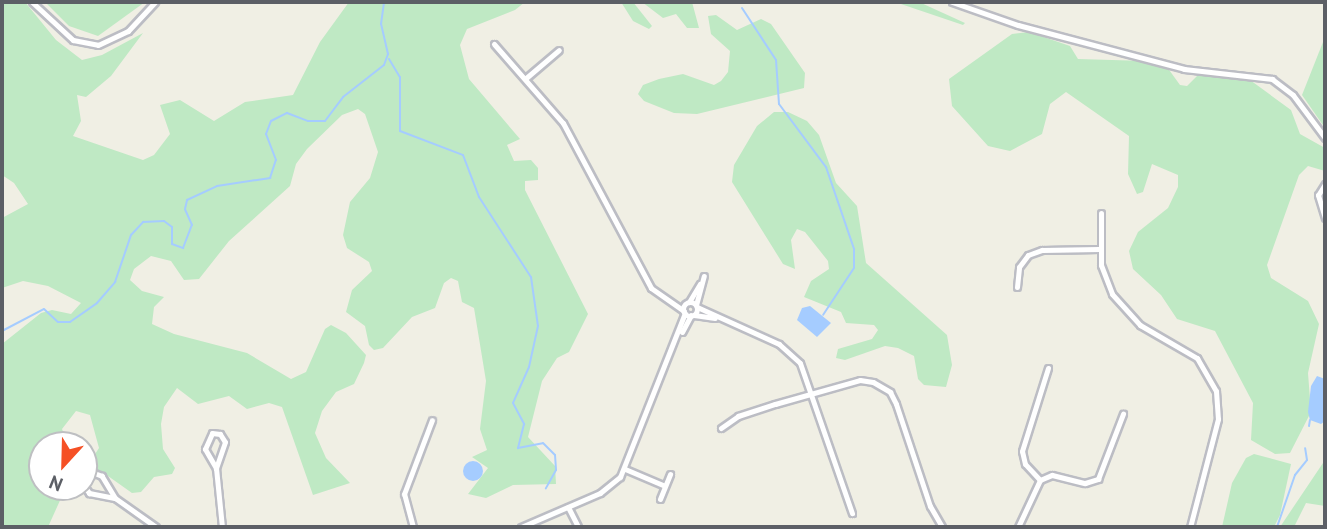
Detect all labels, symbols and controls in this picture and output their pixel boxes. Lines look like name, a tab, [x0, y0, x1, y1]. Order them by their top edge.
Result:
north arrow	[28, 431, 98, 501]
text: N	[46, 470, 66, 497]

